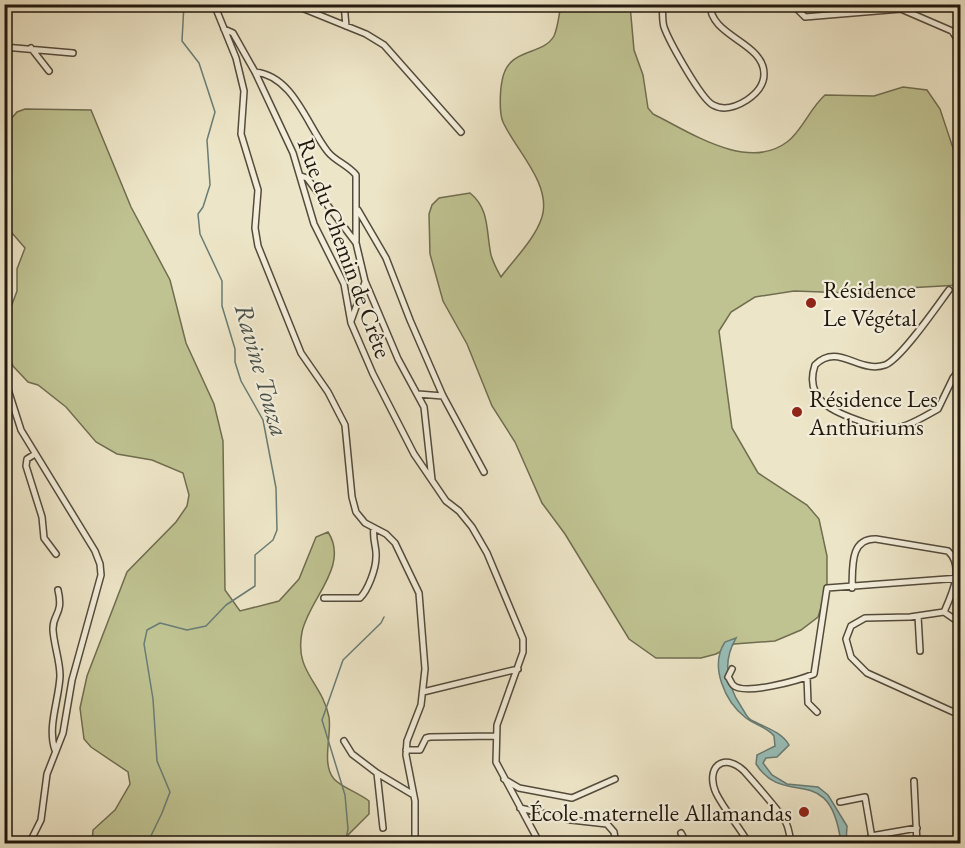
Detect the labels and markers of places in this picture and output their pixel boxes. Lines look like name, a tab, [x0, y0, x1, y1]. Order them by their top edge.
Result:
place label: Résidence Le Végétal	[823, 274, 917, 333]
marker: Résidence Le Végétal	[804, 296, 818, 310]
place label: Résidence Les Anthuriums	[808, 383, 938, 442]
marker: Résidence Les Anthuriums	[790, 405, 804, 419]
place label: École maternelle Allamandas	[529, 797, 792, 828]
marker: École maternelle Allamandas	[797, 805, 811, 819]

